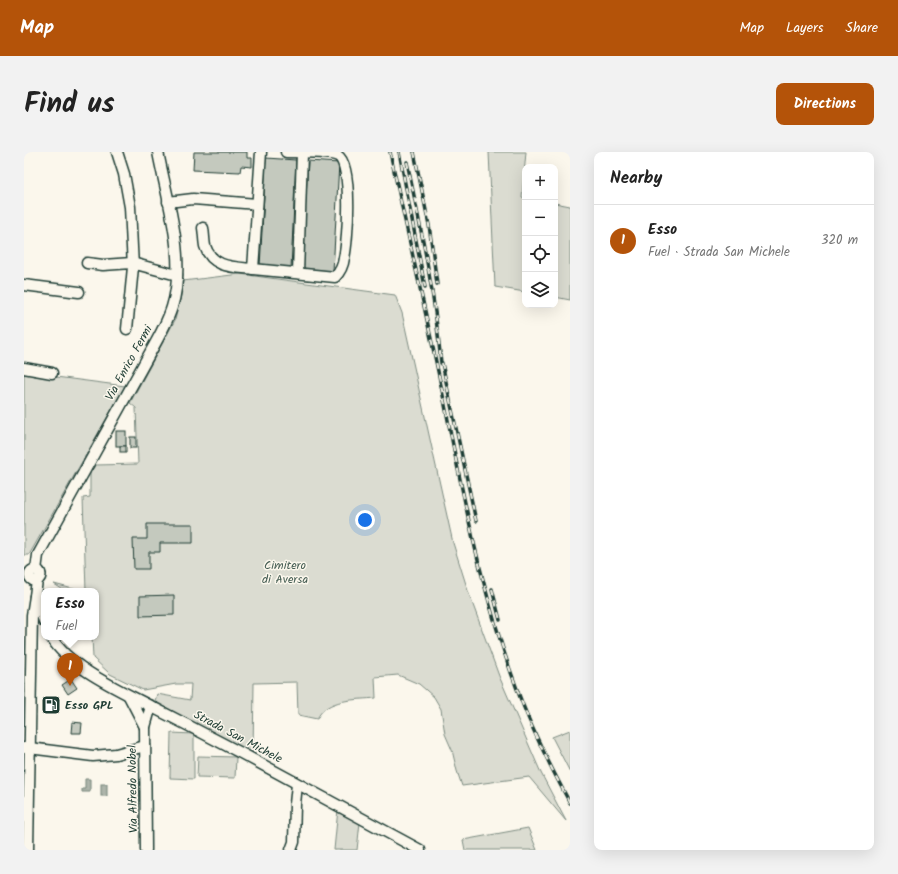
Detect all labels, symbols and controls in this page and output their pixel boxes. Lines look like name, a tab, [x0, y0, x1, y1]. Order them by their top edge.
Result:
text: Map	[20, 13, 54, 43]
text: Map	[740, 17, 764, 39]
text: Layers	[786, 17, 824, 39]
text: Share	[846, 17, 878, 39]
text: Find us	[24, 82, 115, 127]
button: Directions	[776, 83, 874, 125]
map controls	[522, 164, 558, 308]
button: +	[522, 164, 558, 200]
text: Nearby	[610, 165, 662, 192]
button: −	[522, 200, 558, 236]
text: Esso	[648, 218, 677, 242]
text: 1	[621, 230, 625, 251]
text: 320 m	[821, 230, 858, 251]
button: locate	[522, 236, 558, 272]
text: Fuel · Strada San Michele	[648, 242, 790, 263]
button: layers	[522, 272, 558, 308]
street label: Via Enrico Fermi	[100, 321, 158, 404]
your location	[355, 510, 375, 530]
park label: Cimitero di Aversa	[262, 556, 308, 589]
popup	[41, 588, 99, 640]
text: Esso	[55, 592, 85, 616]
text: Fuel	[55, 616, 78, 637]
pin: 1	[57, 653, 83, 686]
fuel station icon: Esso GPL	[40, 694, 62, 716]
place label: Esso GPL	[65, 696, 113, 715]
street label: Strada San Michele	[190, 706, 286, 769]
street label: Via Alfredo Nobel	[123, 745, 143, 833]

